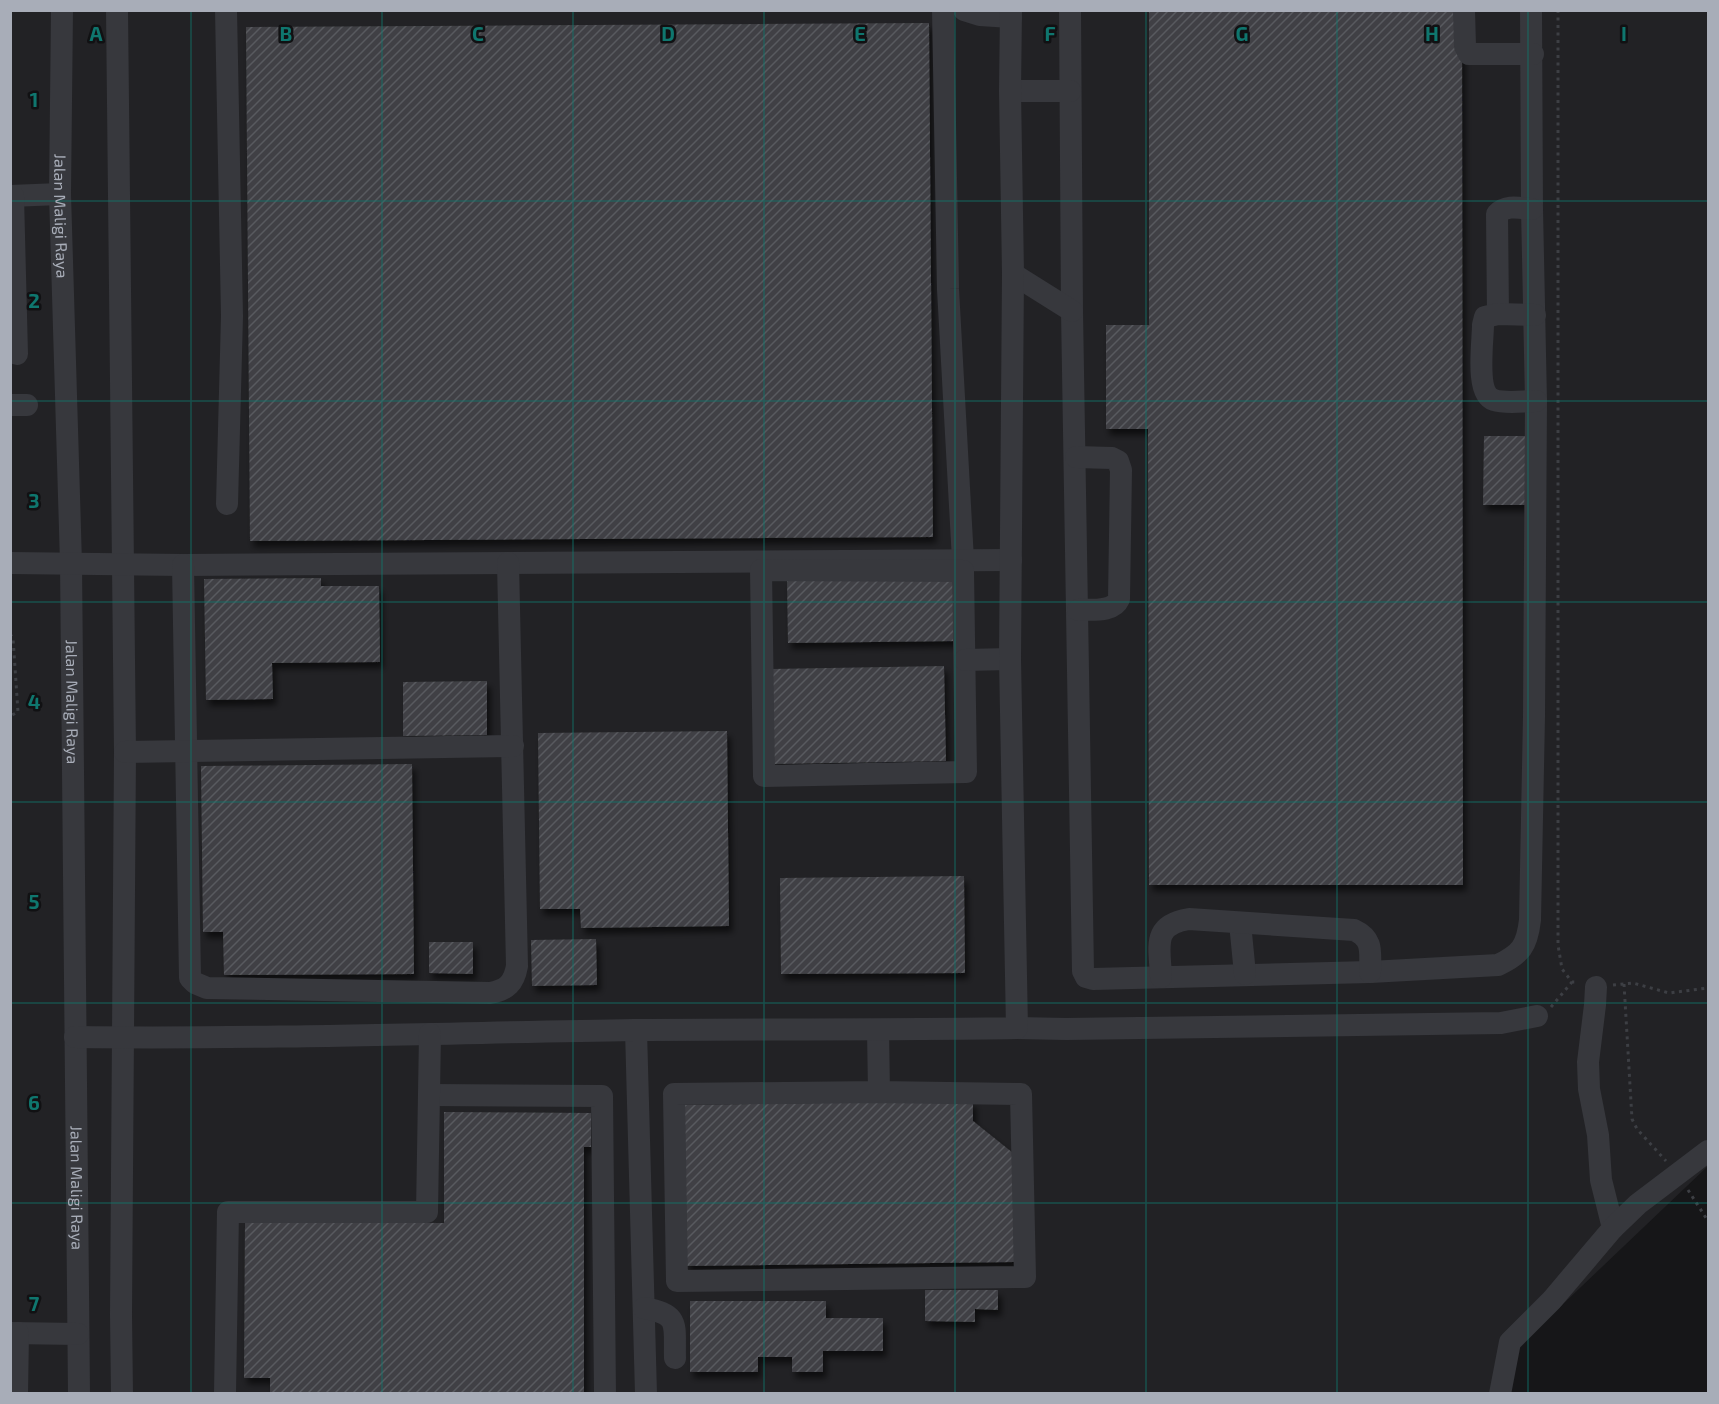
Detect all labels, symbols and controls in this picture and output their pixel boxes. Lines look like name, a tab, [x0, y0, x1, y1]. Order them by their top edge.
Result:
text: A	[89, 21, 103, 45]
text: B	[280, 21, 292, 45]
text: C	[472, 21, 484, 45]
text: D	[661, 21, 675, 45]
text: E	[854, 21, 866, 45]
text: F	[1044, 21, 1056, 45]
text: G	[1236, 21, 1248, 45]
text: H	[1425, 21, 1439, 45]
text: I	[1621, 21, 1627, 45]
text: 1	[30, 87, 38, 111]
street label: Jalan Maligi Raya	[51, 154, 73, 279]
text: 2	[28, 288, 40, 312]
text: 3	[28, 488, 40, 512]
street label: Jalan Maligi Raya	[63, 639, 83, 764]
text: 4	[28, 689, 41, 713]
text: 5	[28, 889, 40, 913]
text: 6	[28, 1090, 40, 1114]
street label: Jalan Maligi Raya	[67, 1125, 88, 1250]
text: 7	[29, 1291, 40, 1315]

